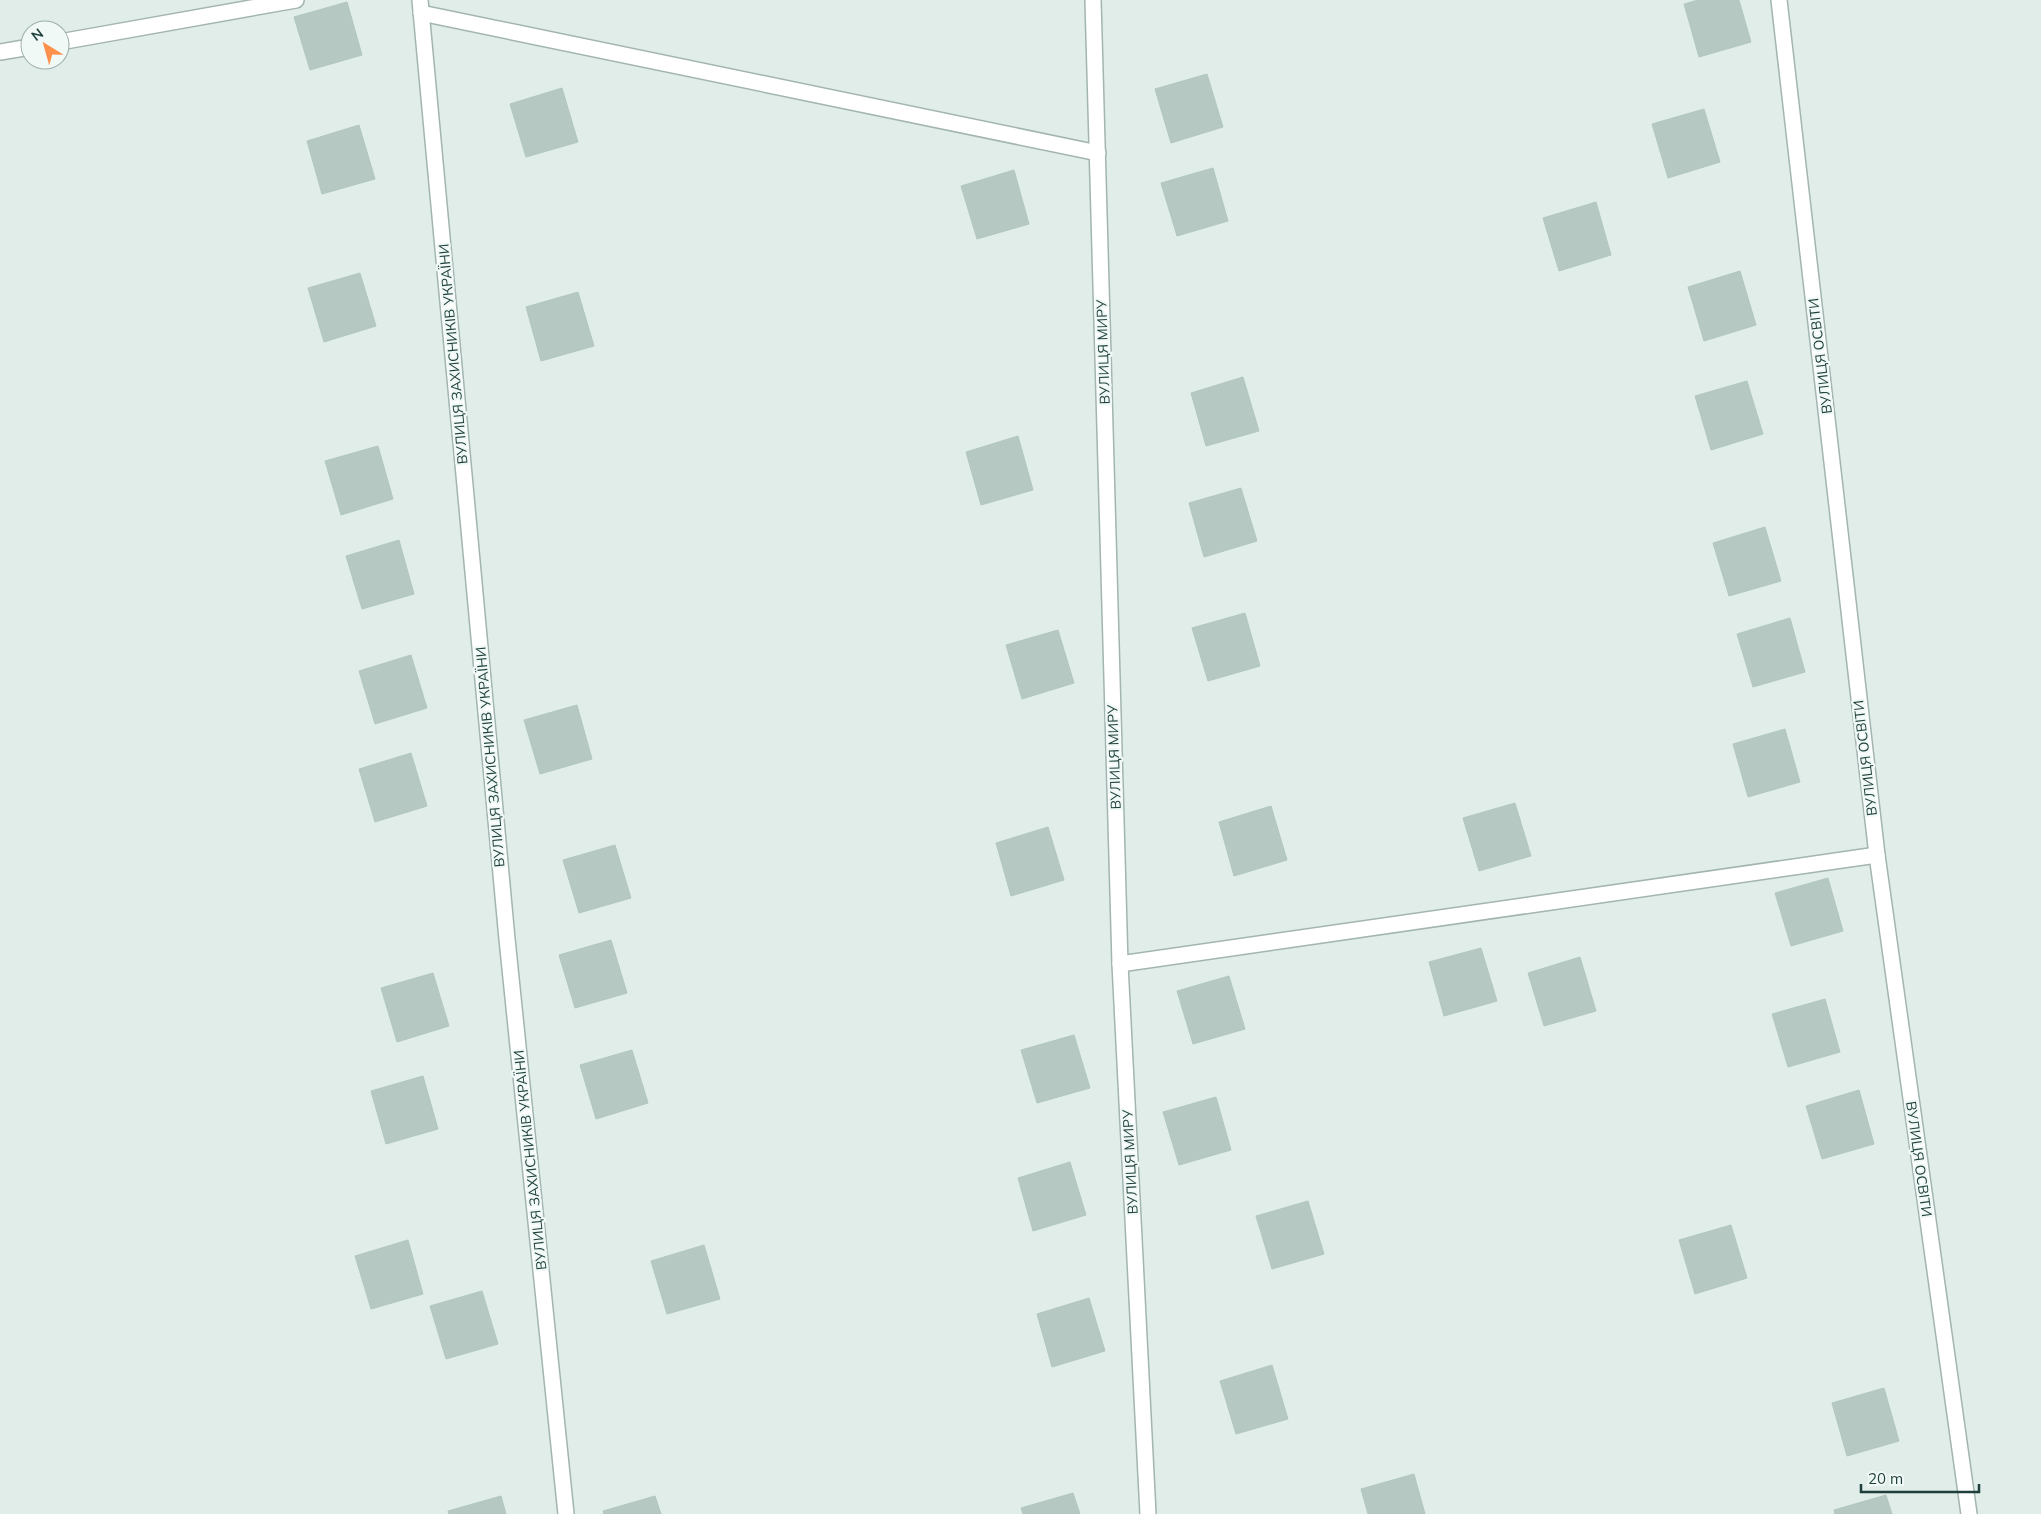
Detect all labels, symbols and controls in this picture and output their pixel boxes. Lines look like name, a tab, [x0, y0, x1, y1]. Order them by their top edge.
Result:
north arrow	[20, 20, 70, 70]
text: N	[28, 24, 47, 45]
street label: ВУЛИЦЯ ЗАХИСНИКІВ УКРАЇНИ	[434, 243, 472, 465]
street label: ВУЛИЦЯ ОСВІТИ	[1804, 297, 1836, 415]
street label: ВУЛИЦЯ МИРУ	[1092, 299, 1114, 405]
street label: ВУЛИЦЯ ЗАХИСНИКІВ УКРАЇНИ	[471, 646, 509, 868]
street label: ВУЛИЦЯ ОСВІТИ	[1849, 699, 1881, 817]
street label: ВУЛИЦЯ МИРУ	[1103, 704, 1125, 810]
street label: ВУЛИЦЯ ЗАХИСНИКІВ УКРАЇНИ	[509, 1049, 551, 1271]
street label: ВУЛИЦЯ ОСВІТИ	[1902, 1100, 1936, 1218]
street label: ВУЛИЦЯ МИРУ	[1118, 1108, 1142, 1215]
scale bar	[1861, 1462, 1978, 1494]
text: 20 m	[1868, 1469, 1903, 1488]

